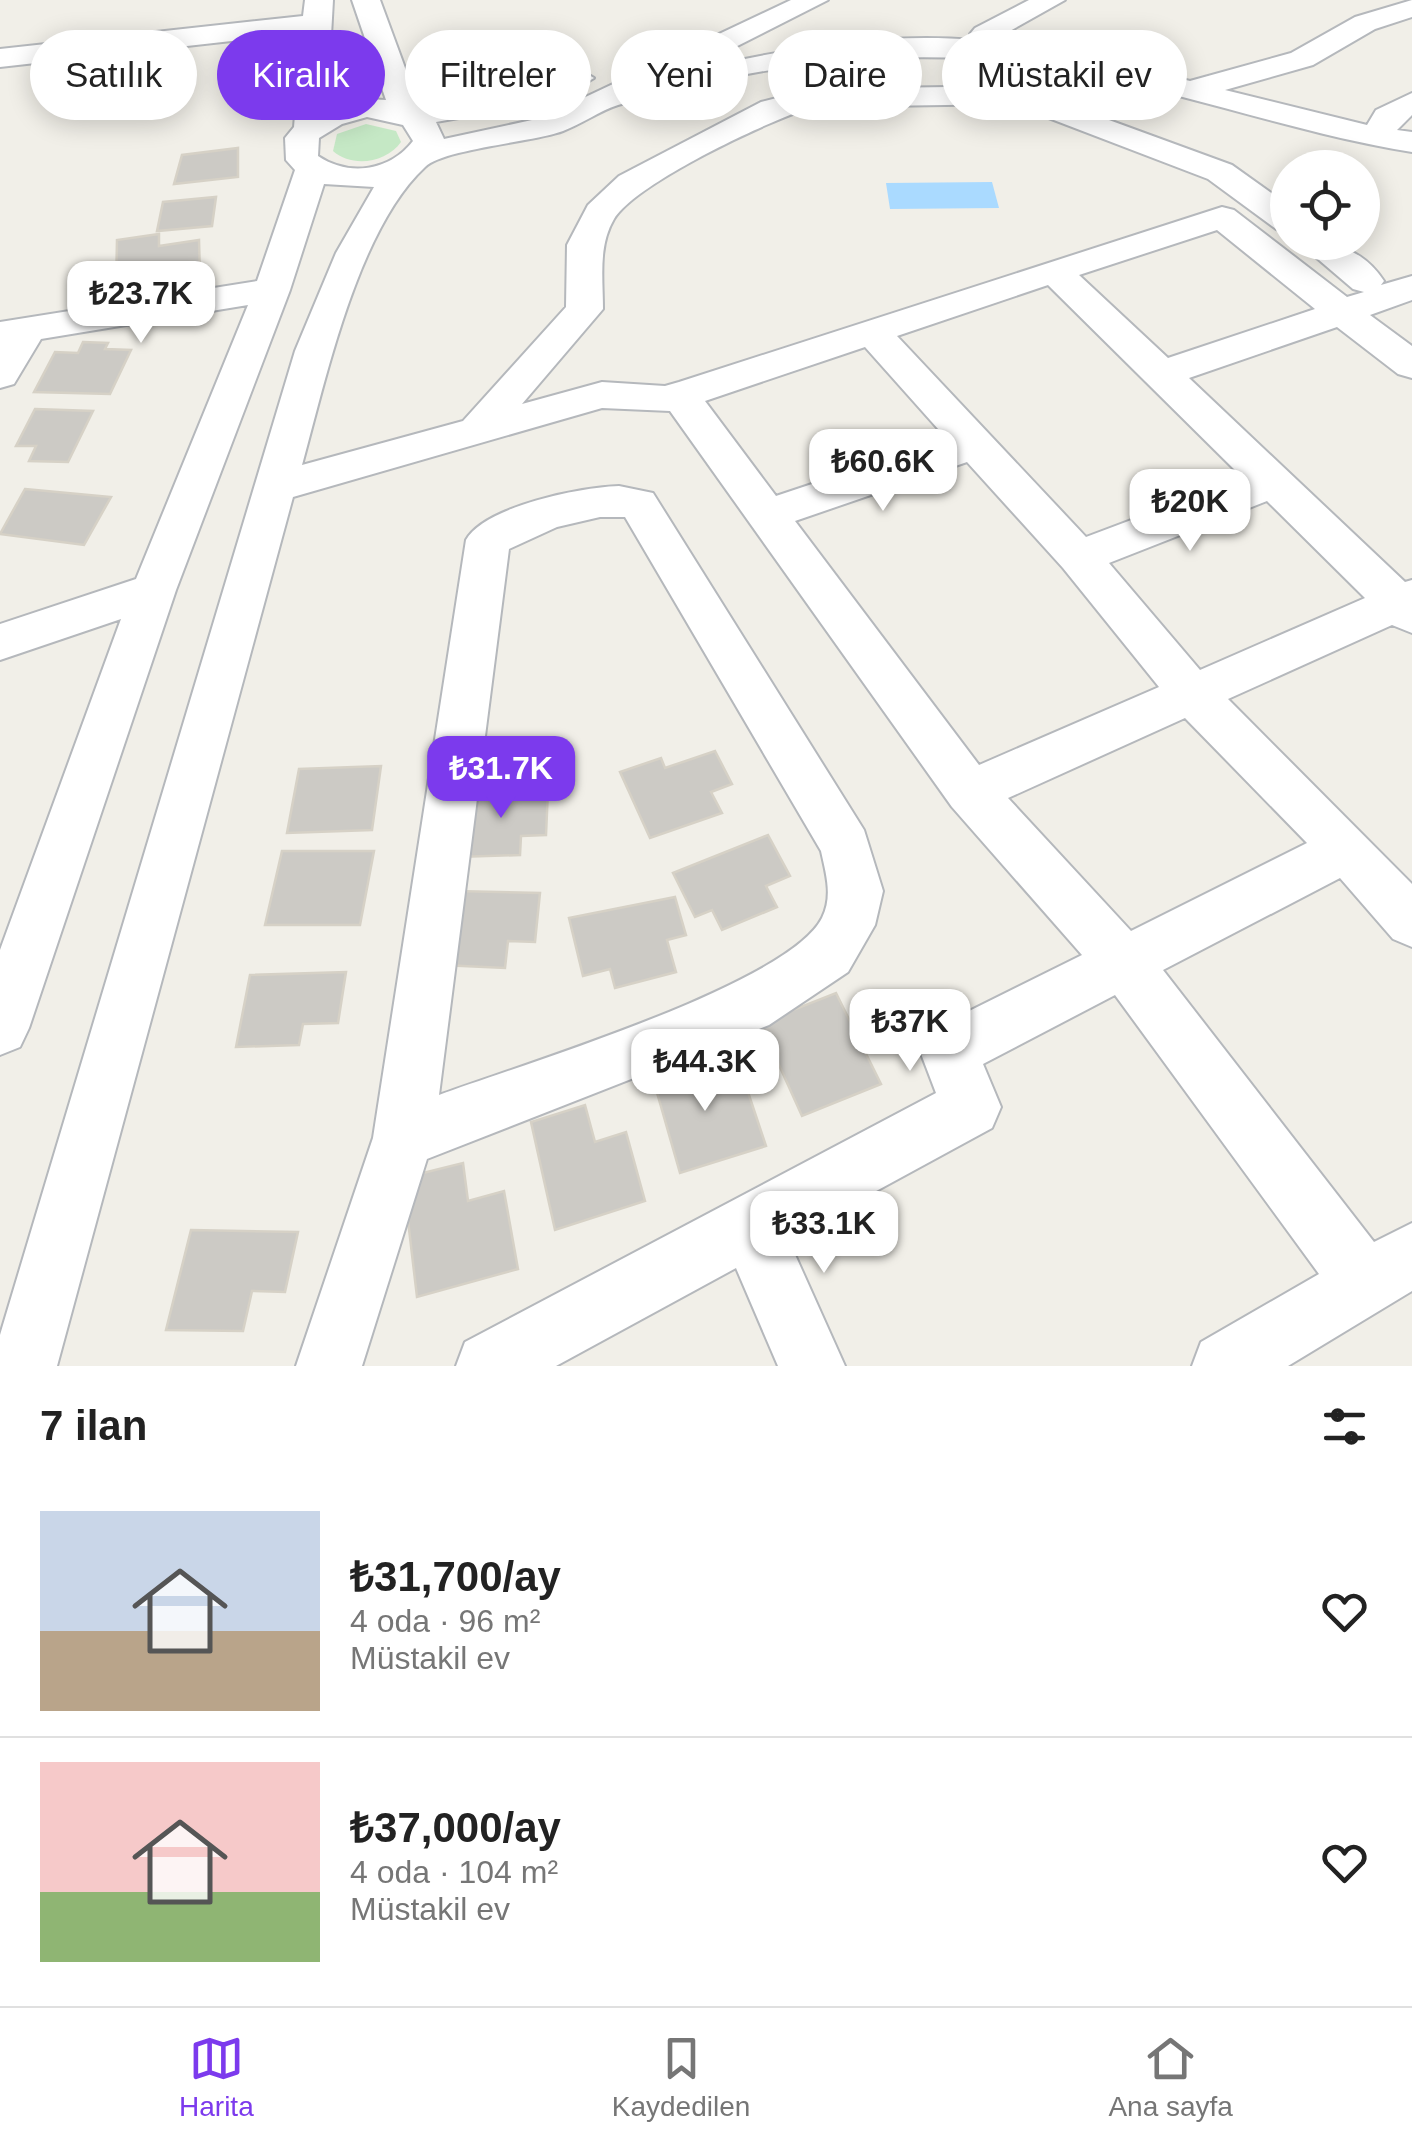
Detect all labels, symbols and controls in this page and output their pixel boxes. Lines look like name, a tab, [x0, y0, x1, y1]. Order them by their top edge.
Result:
chip: Satılık	[30, 30, 197, 120]
chip: Kiralık	[217, 30, 385, 120]
chip: Filtreler	[405, 30, 591, 120]
chip: Yeni	[611, 30, 748, 120]
chip: Daire	[768, 30, 922, 120]
chip: Müstakil ev	[942, 30, 1187, 120]
map controls	[1270, 150, 1380, 260]
button: locate	[1270, 150, 1380, 260]
pin: ₺23.7K	[60, 261, 222, 346]
text: ₺23.7K	[89, 275, 193, 311]
pin: ₺60.6K	[802, 429, 964, 514]
text: ₺60.6K	[831, 443, 935, 479]
pin: ₺20K	[1131, 469, 1249, 554]
text: ₺20K	[1151, 483, 1229, 519]
pin: ₺31.7K	[420, 736, 582, 821]
text: ₺31.7K	[449, 750, 553, 786]
pin: ₺37K	[851, 989, 969, 1074]
text: ₺37K	[871, 1003, 949, 1039]
pin: ₺44.3K	[624, 1029, 786, 1114]
text: ₺44.3K	[653, 1043, 757, 1079]
pin: ₺33.1K	[743, 1191, 905, 1276]
text: ₺33.1K	[772, 1205, 876, 1241]
icon: filters	[1317, 1399, 1372, 1454]
text: 7 ilan	[40, 1402, 147, 1449]
icon: home	[120, 1551, 240, 1671]
text: ₺31,700/ay	[350, 1553, 561, 1600]
icon: heart	[1317, 1584, 1372, 1639]
text: 4 oda · 96 m²	[350, 1603, 540, 1639]
text: Müstakil ev	[350, 1640, 510, 1676]
icon: home	[120, 1802, 240, 1922]
text: ₺37,000/ay	[350, 1804, 561, 1851]
icon: heart	[1317, 1835, 1372, 1890]
text: 4 oda · 104 m²	[350, 1854, 558, 1890]
text: Müstakil ev	[350, 1891, 510, 1927]
tab: Harita	[179, 2031, 254, 2123]
tab: Kaydedilen	[612, 2031, 750, 2123]
tab: Ana sayfa	[1108, 2031, 1233, 2123]

